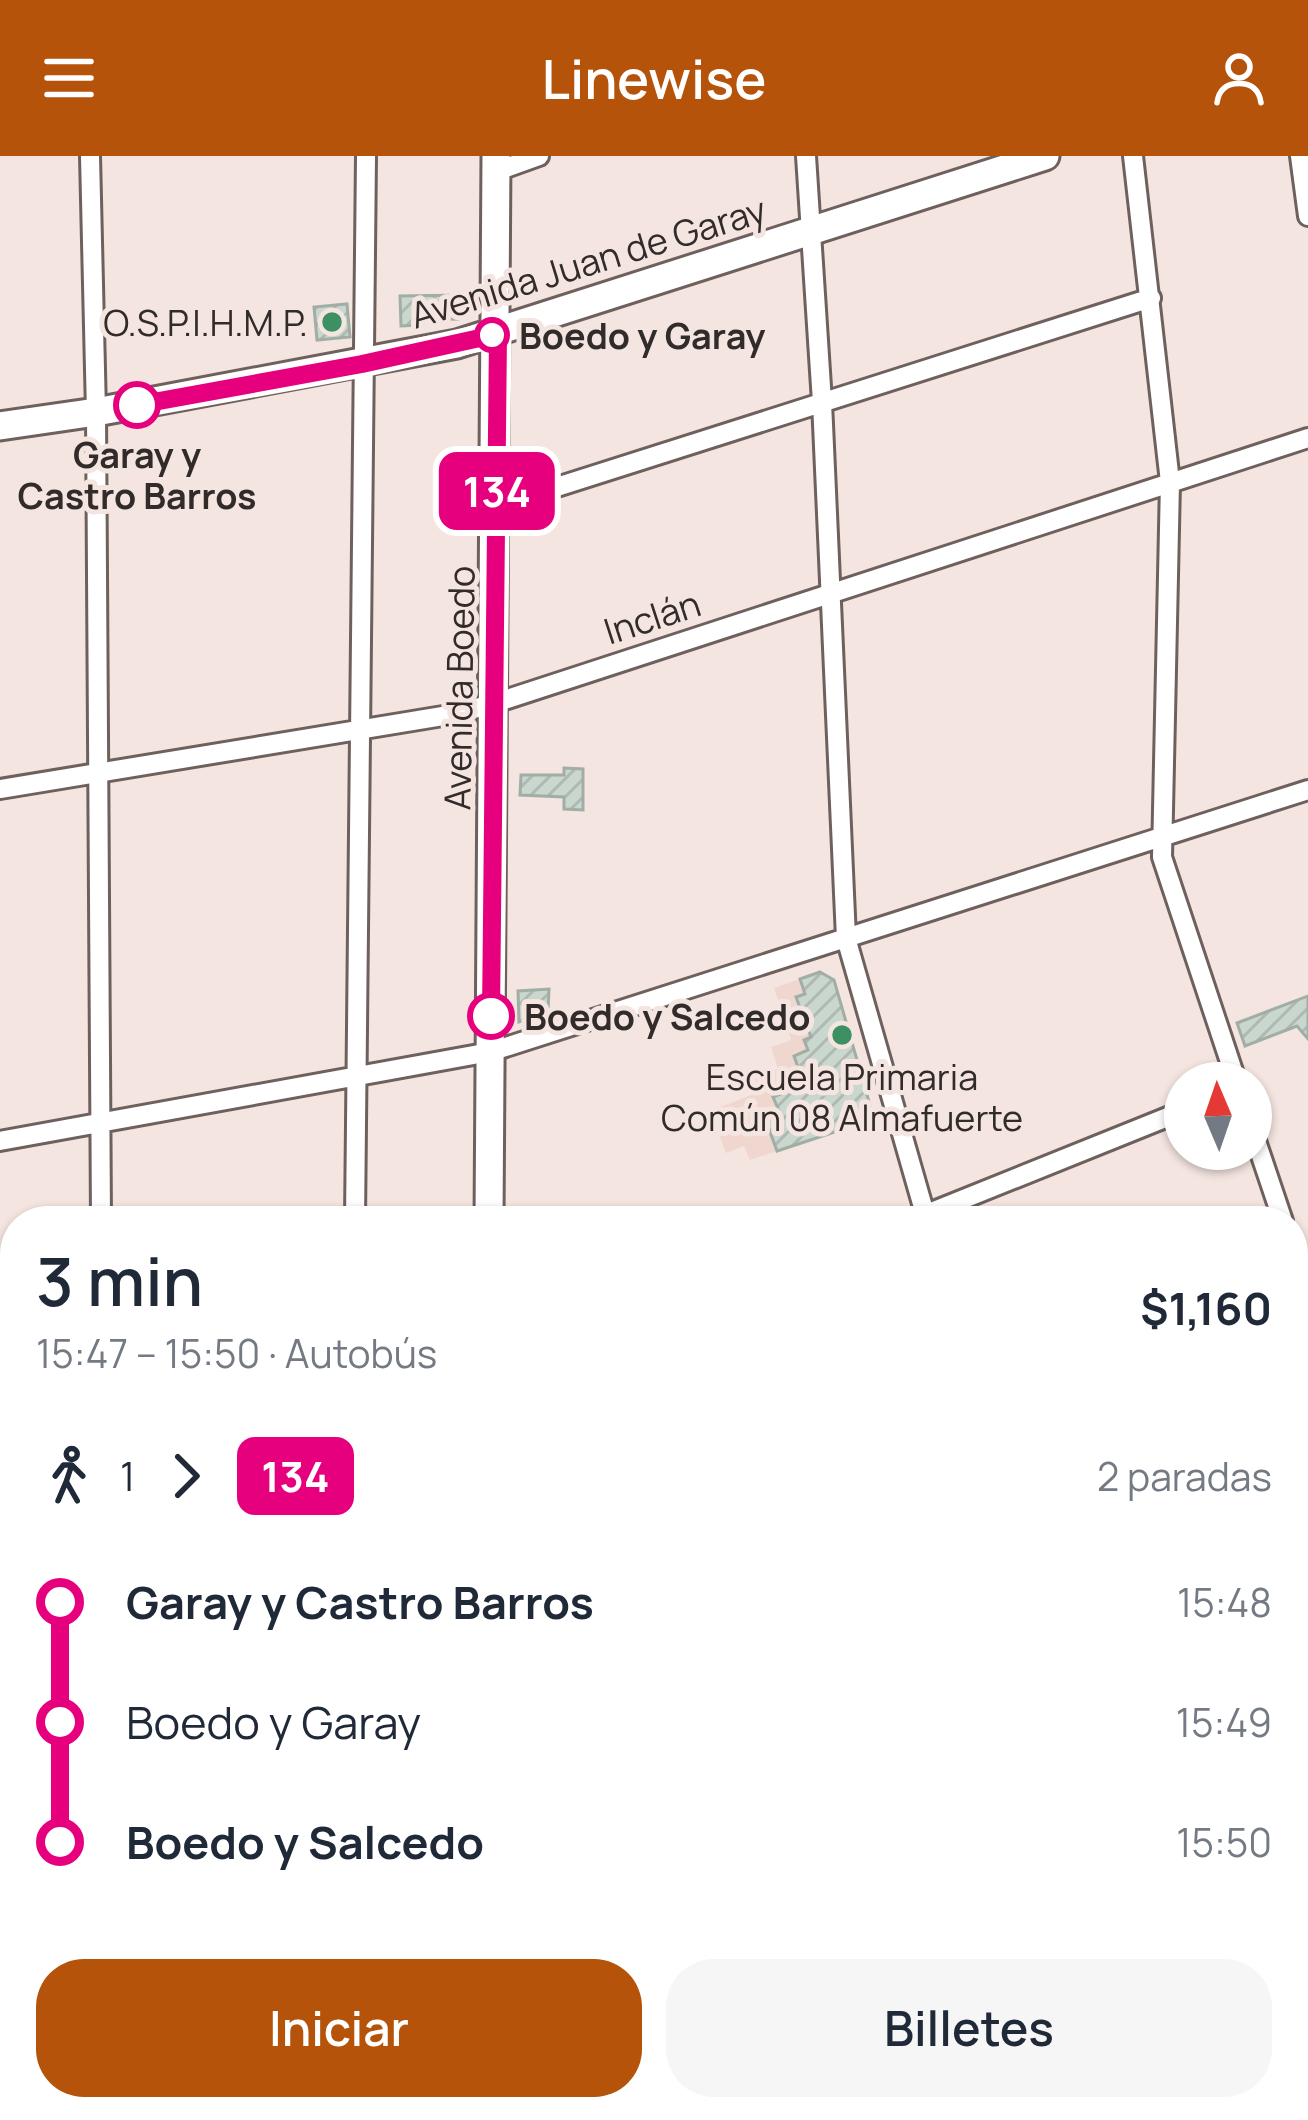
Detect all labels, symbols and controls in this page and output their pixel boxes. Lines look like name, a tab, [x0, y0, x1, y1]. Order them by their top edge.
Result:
text: Linewise	[542, 41, 766, 115]
icon: menu	[36, 45, 102, 111]
icon: person	[1206, 45, 1272, 111]
street label: Avenida Juan de Garay	[404, 185, 772, 339]
place label: O.S.P.I.H.M.P.	[103, 298, 308, 347]
marker: O.S.P.I.H.M.P.	[319, 309, 345, 335]
place label: Boedo y Garay	[519, 311, 765, 360]
marker: Boedo y Garay	[476, 319, 508, 351]
marker: Garay y Castro Barros	[115, 383, 159, 427]
place label: Garay y Castro Barros	[18, 430, 256, 520]
line badge: 134	[428, 452, 566, 530]
text: 134	[463, 462, 531, 520]
street label: Avenida Boedo	[432, 565, 486, 811]
street label: Inclán	[597, 578, 707, 656]
place label: Boedo y Salcedo	[524, 992, 810, 1041]
marker: Boedo y Salcedo	[469, 994, 513, 1038]
marker: Escuela Primaria Común 08 Almafuerte	[829, 1022, 855, 1048]
place label: Escuela Primaria Común 08 Almafuerte	[661, 1052, 1023, 1142]
north arrow	[1164, 1062, 1272, 1170]
map controls	[1164, 1062, 1272, 1170]
text: 3 min	[36, 1236, 203, 1326]
text: $1,160	[1140, 1277, 1272, 1339]
text: 15:47 – 15:50 · Autobús	[36, 1326, 437, 1380]
icon: walk	[36, 1443, 102, 1509]
icon: forward	[153, 1443, 219, 1509]
text: 134	[261, 1447, 330, 1505]
text: 1	[120, 1449, 135, 1503]
text: 2 paradas	[1097, 1449, 1272, 1503]
text: Garay y Castro Barros	[126, 1571, 594, 1633]
text: 15:48	[1177, 1575, 1272, 1629]
text: Boedo y Garay	[126, 1691, 421, 1753]
text: 15:49	[1176, 1695, 1272, 1749]
text: Boedo y Salcedo	[126, 1811, 484, 1873]
text: 15:50	[1176, 1815, 1272, 1869]
button: Iniciar	[36, 1959, 642, 2097]
button: Billetes	[666, 1959, 1272, 2097]

